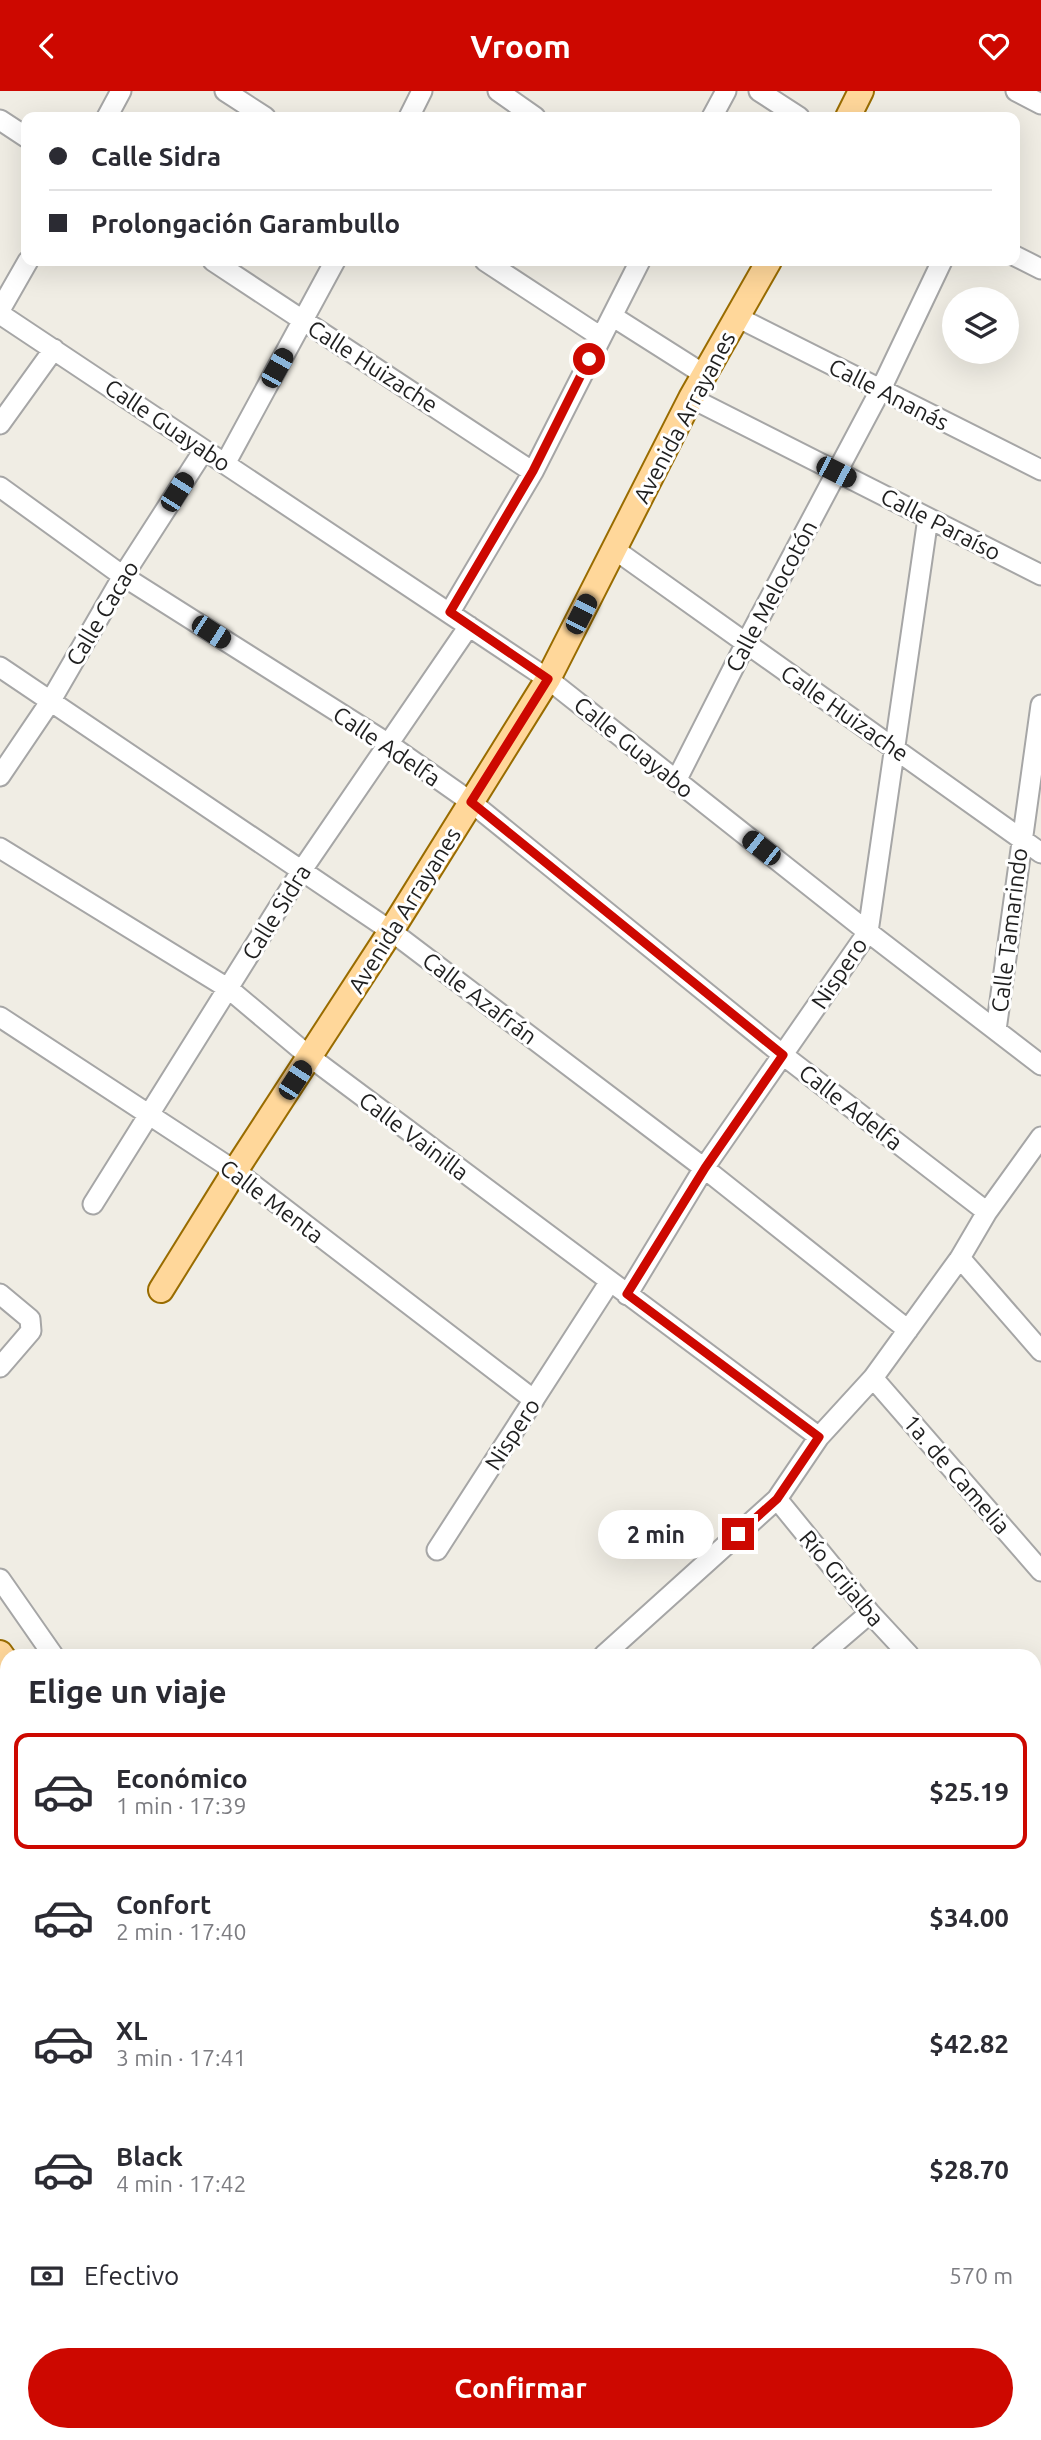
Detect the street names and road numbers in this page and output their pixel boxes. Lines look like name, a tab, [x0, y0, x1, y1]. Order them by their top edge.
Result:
street label: Calle Huizache	[303, 315, 443, 417]
street label: Avenida Arrayanes	[628, 327, 740, 507]
street label: Calle Ananás	[825, 353, 953, 435]
street label: Calle Guayabo	[101, 374, 235, 476]
street label: Calle Paraíso	[877, 483, 1005, 565]
street label: Calle Melocotón	[721, 516, 821, 676]
street label: Calle Cacao	[61, 556, 143, 670]
street label: Calle Huizache	[777, 660, 913, 766]
street label: Calle Guayabo	[569, 691, 699, 803]
street label: Calle Adelfa	[329, 701, 445, 791]
street label: Avenida Arrayanes	[343, 823, 465, 997]
street label: Calle Tamarindo	[986, 846, 1032, 1014]
street label: Calle Sidra	[237, 860, 315, 964]
street label: Nispero	[806, 933, 872, 1013]
street label: Calle Azafrán	[418, 947, 542, 1049]
street label: Calle Adelfa	[795, 1059, 907, 1155]
street label: Calle Vainilla	[354, 1087, 474, 1185]
street label: Calle Menta	[216, 1154, 328, 1248]
street label: Nispero	[480, 1394, 544, 1474]
street label: 1a. de Camelia	[899, 1410, 1015, 1538]
street label: Río Grijalba	[795, 1525, 889, 1631]

